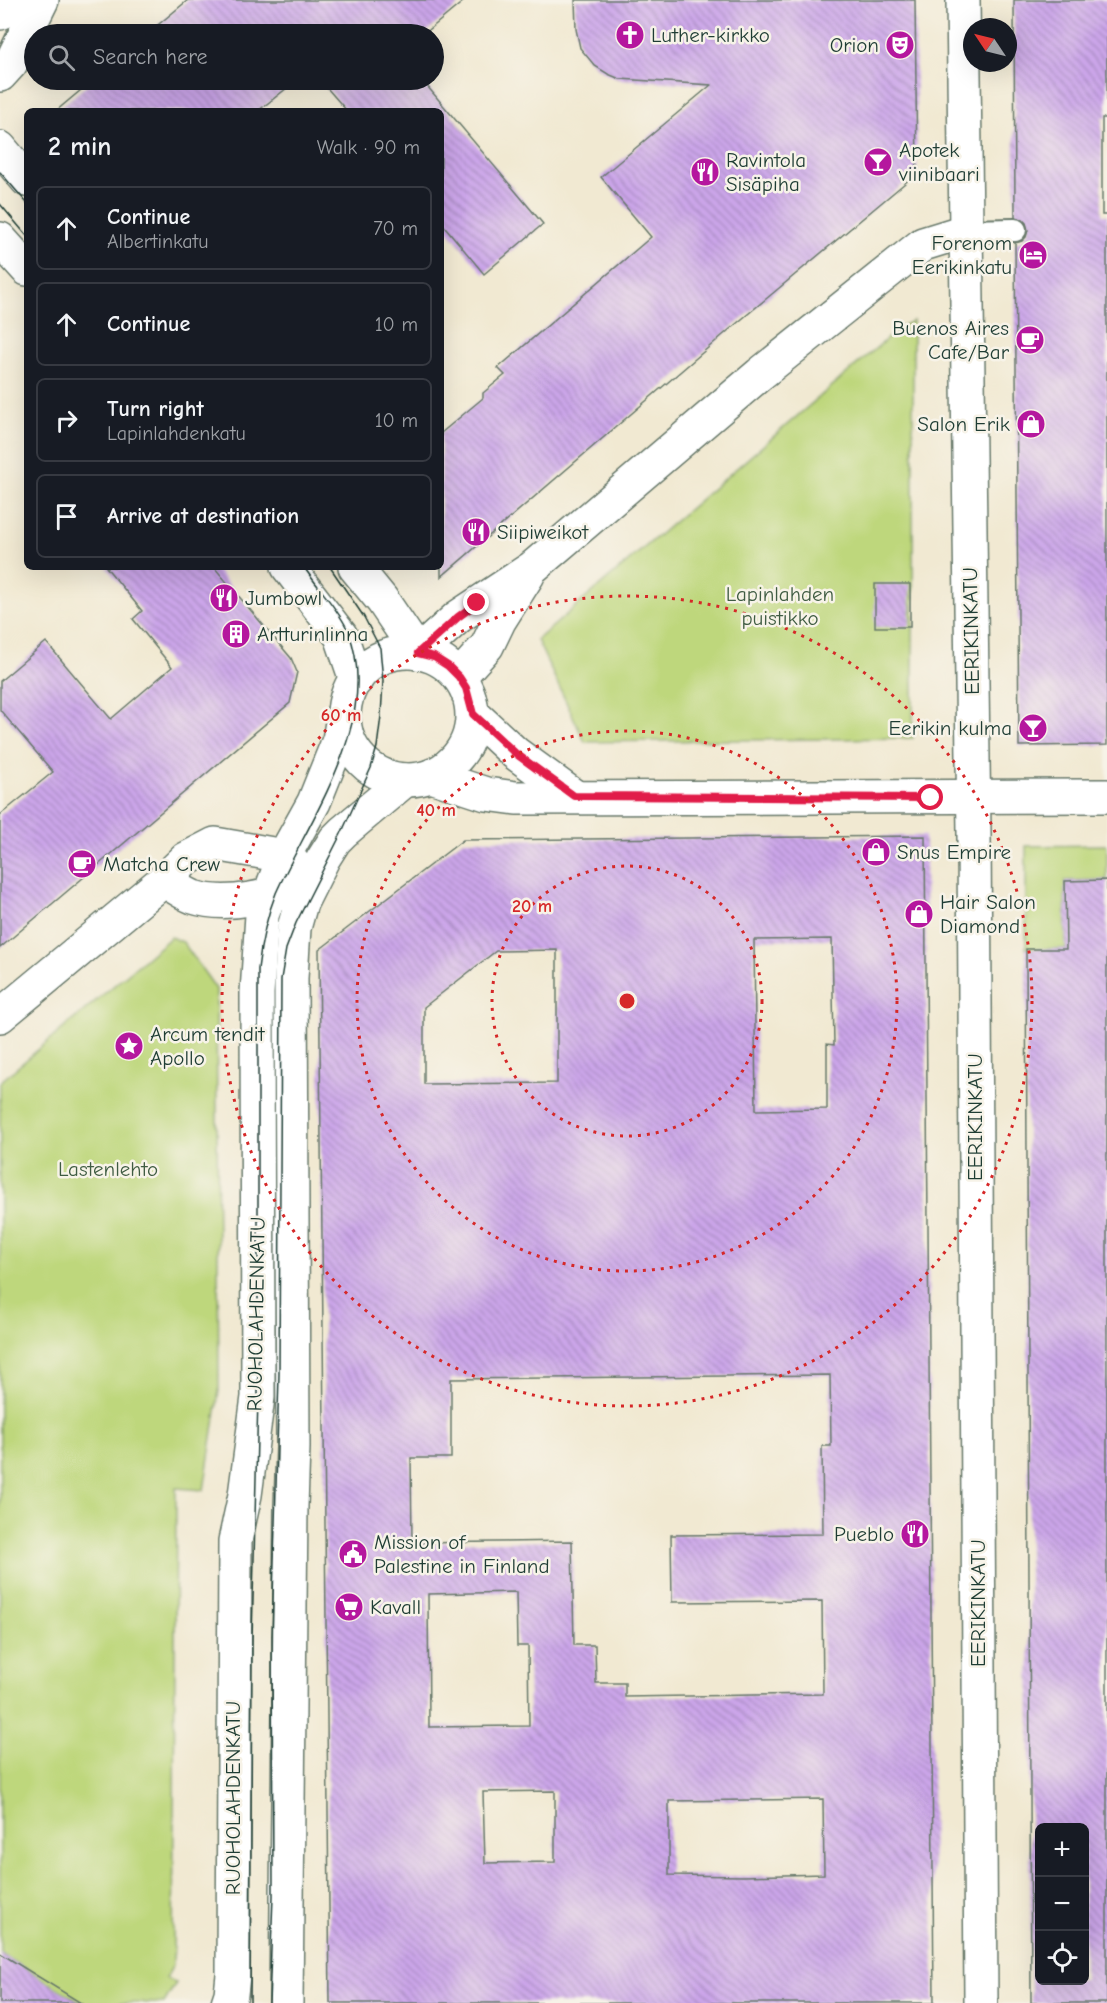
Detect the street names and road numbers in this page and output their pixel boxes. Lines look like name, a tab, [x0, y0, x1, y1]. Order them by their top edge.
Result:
street label: EERIKINKATU	[958, 567, 984, 695]
street label: EERIKINKATU	[963, 1053, 987, 1181]
street label: RUOHOLAHDENKATU	[242, 1216, 270, 1412]
street label: EERIKINKATU	[966, 1539, 990, 1667]
street label: RUOHOLAHDENKATU	[221, 1701, 245, 1895]

